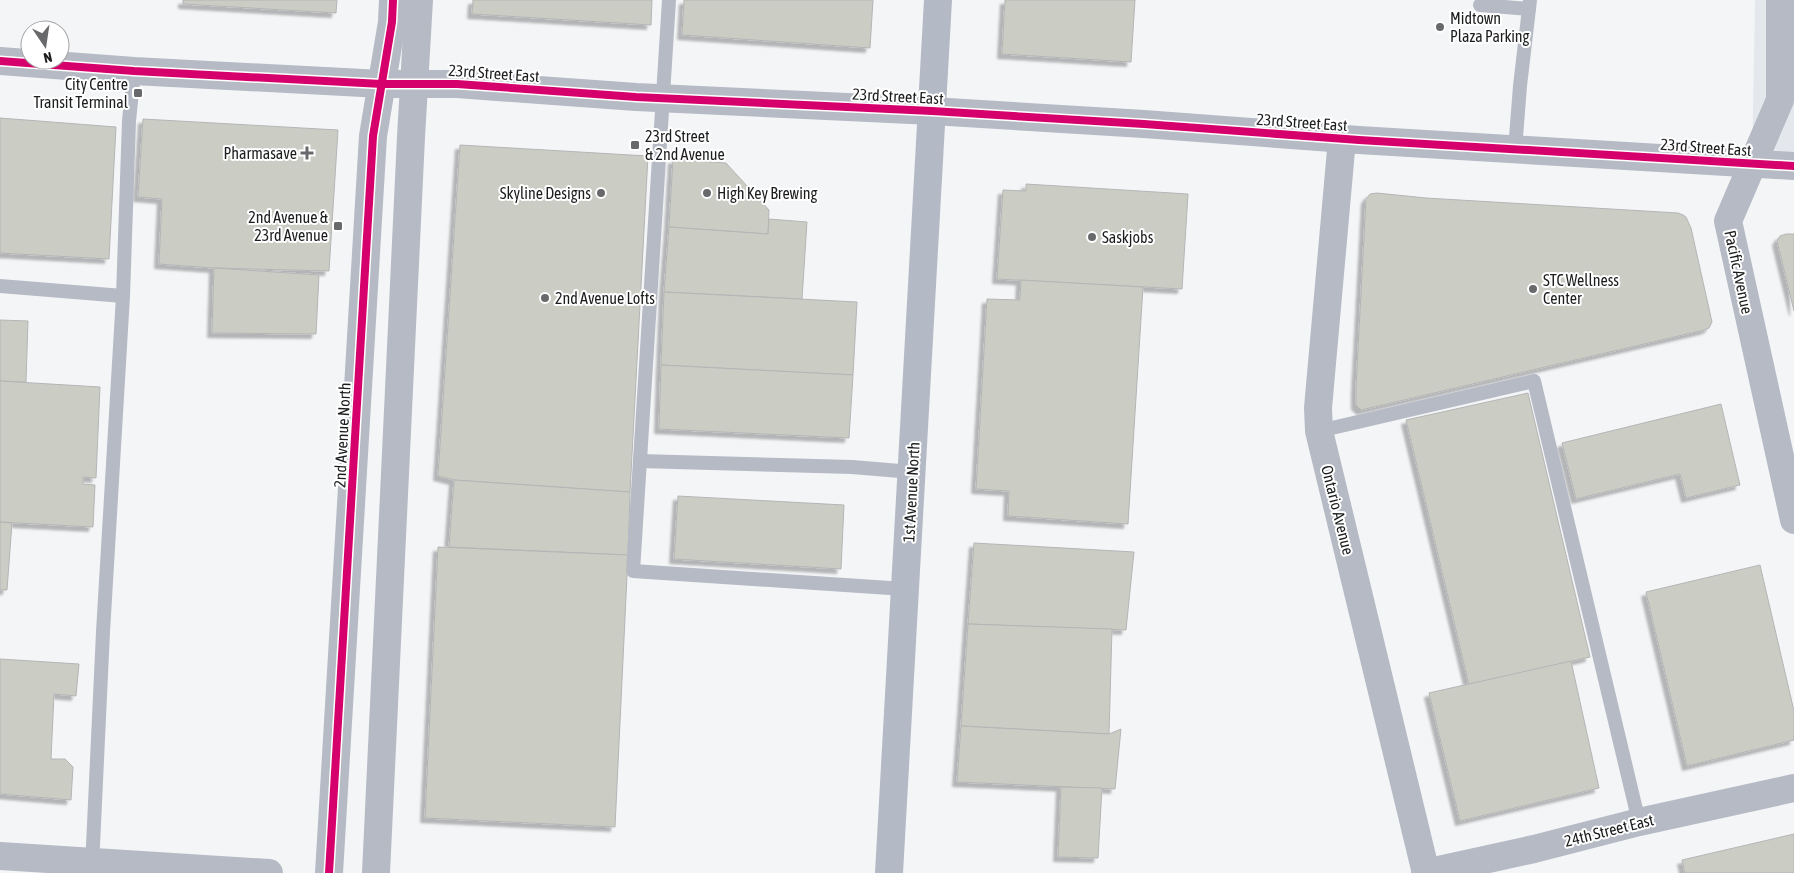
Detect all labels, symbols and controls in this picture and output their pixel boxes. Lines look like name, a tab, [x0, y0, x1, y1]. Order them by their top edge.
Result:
place label: Midtown Plaza Parking	[1450, 9, 1530, 46]
north arrow	[20, 20, 70, 70]
marker: Midtown Plaza Parking	[1434, 21, 1446, 33]
text: N	[42, 49, 54, 66]
street label: 23rd Street East	[448, 61, 541, 85]
place label: City Centre Transit Terminal	[34, 75, 129, 111]
street label: 23rd Street East	[852, 85, 944, 107]
marker: City Centre Transit Terminal	[132, 87, 144, 99]
street label: 23rd Street East	[1256, 110, 1349, 134]
place label: 23rd Street & 2nd Avenue	[645, 127, 725, 163]
street label: 23rd Street East	[1660, 135, 1753, 159]
marker: 23rd Street & 2nd Avenue	[629, 139, 641, 151]
place label: Pharmasave	[223, 144, 297, 162]
marker: Pharmasave	[301, 147, 313, 159]
place label: Skyline Designs	[500, 184, 591, 203]
place label: High Key Brewing	[717, 184, 818, 203]
marker: Skyline Designs	[595, 187, 607, 199]
marker: High Key Brewing	[701, 187, 713, 199]
place label: 2nd Avenue & 23rd Avenue	[248, 208, 329, 244]
marker: 2nd Avenue & 23rd Avenue	[332, 220, 344, 232]
place label: Saskjobs	[1102, 228, 1154, 247]
street label: Pacific Avenue	[1721, 229, 1757, 315]
marker: Saskjobs	[1086, 231, 1098, 243]
place label: STC Wellness Center	[1543, 271, 1619, 307]
marker: STC Wellness Center	[1527, 283, 1539, 295]
place label: 2nd Avenue Lofts	[555, 289, 655, 307]
marker: 2nd Avenue Lofts	[539, 292, 551, 304]
street label: 2nd Avenue North	[330, 382, 354, 488]
street label: 1st Avenue North	[899, 441, 923, 543]
street label: Ontario Avenue	[1318, 463, 1358, 557]
street label: 24th Street East	[1562, 810, 1656, 850]

